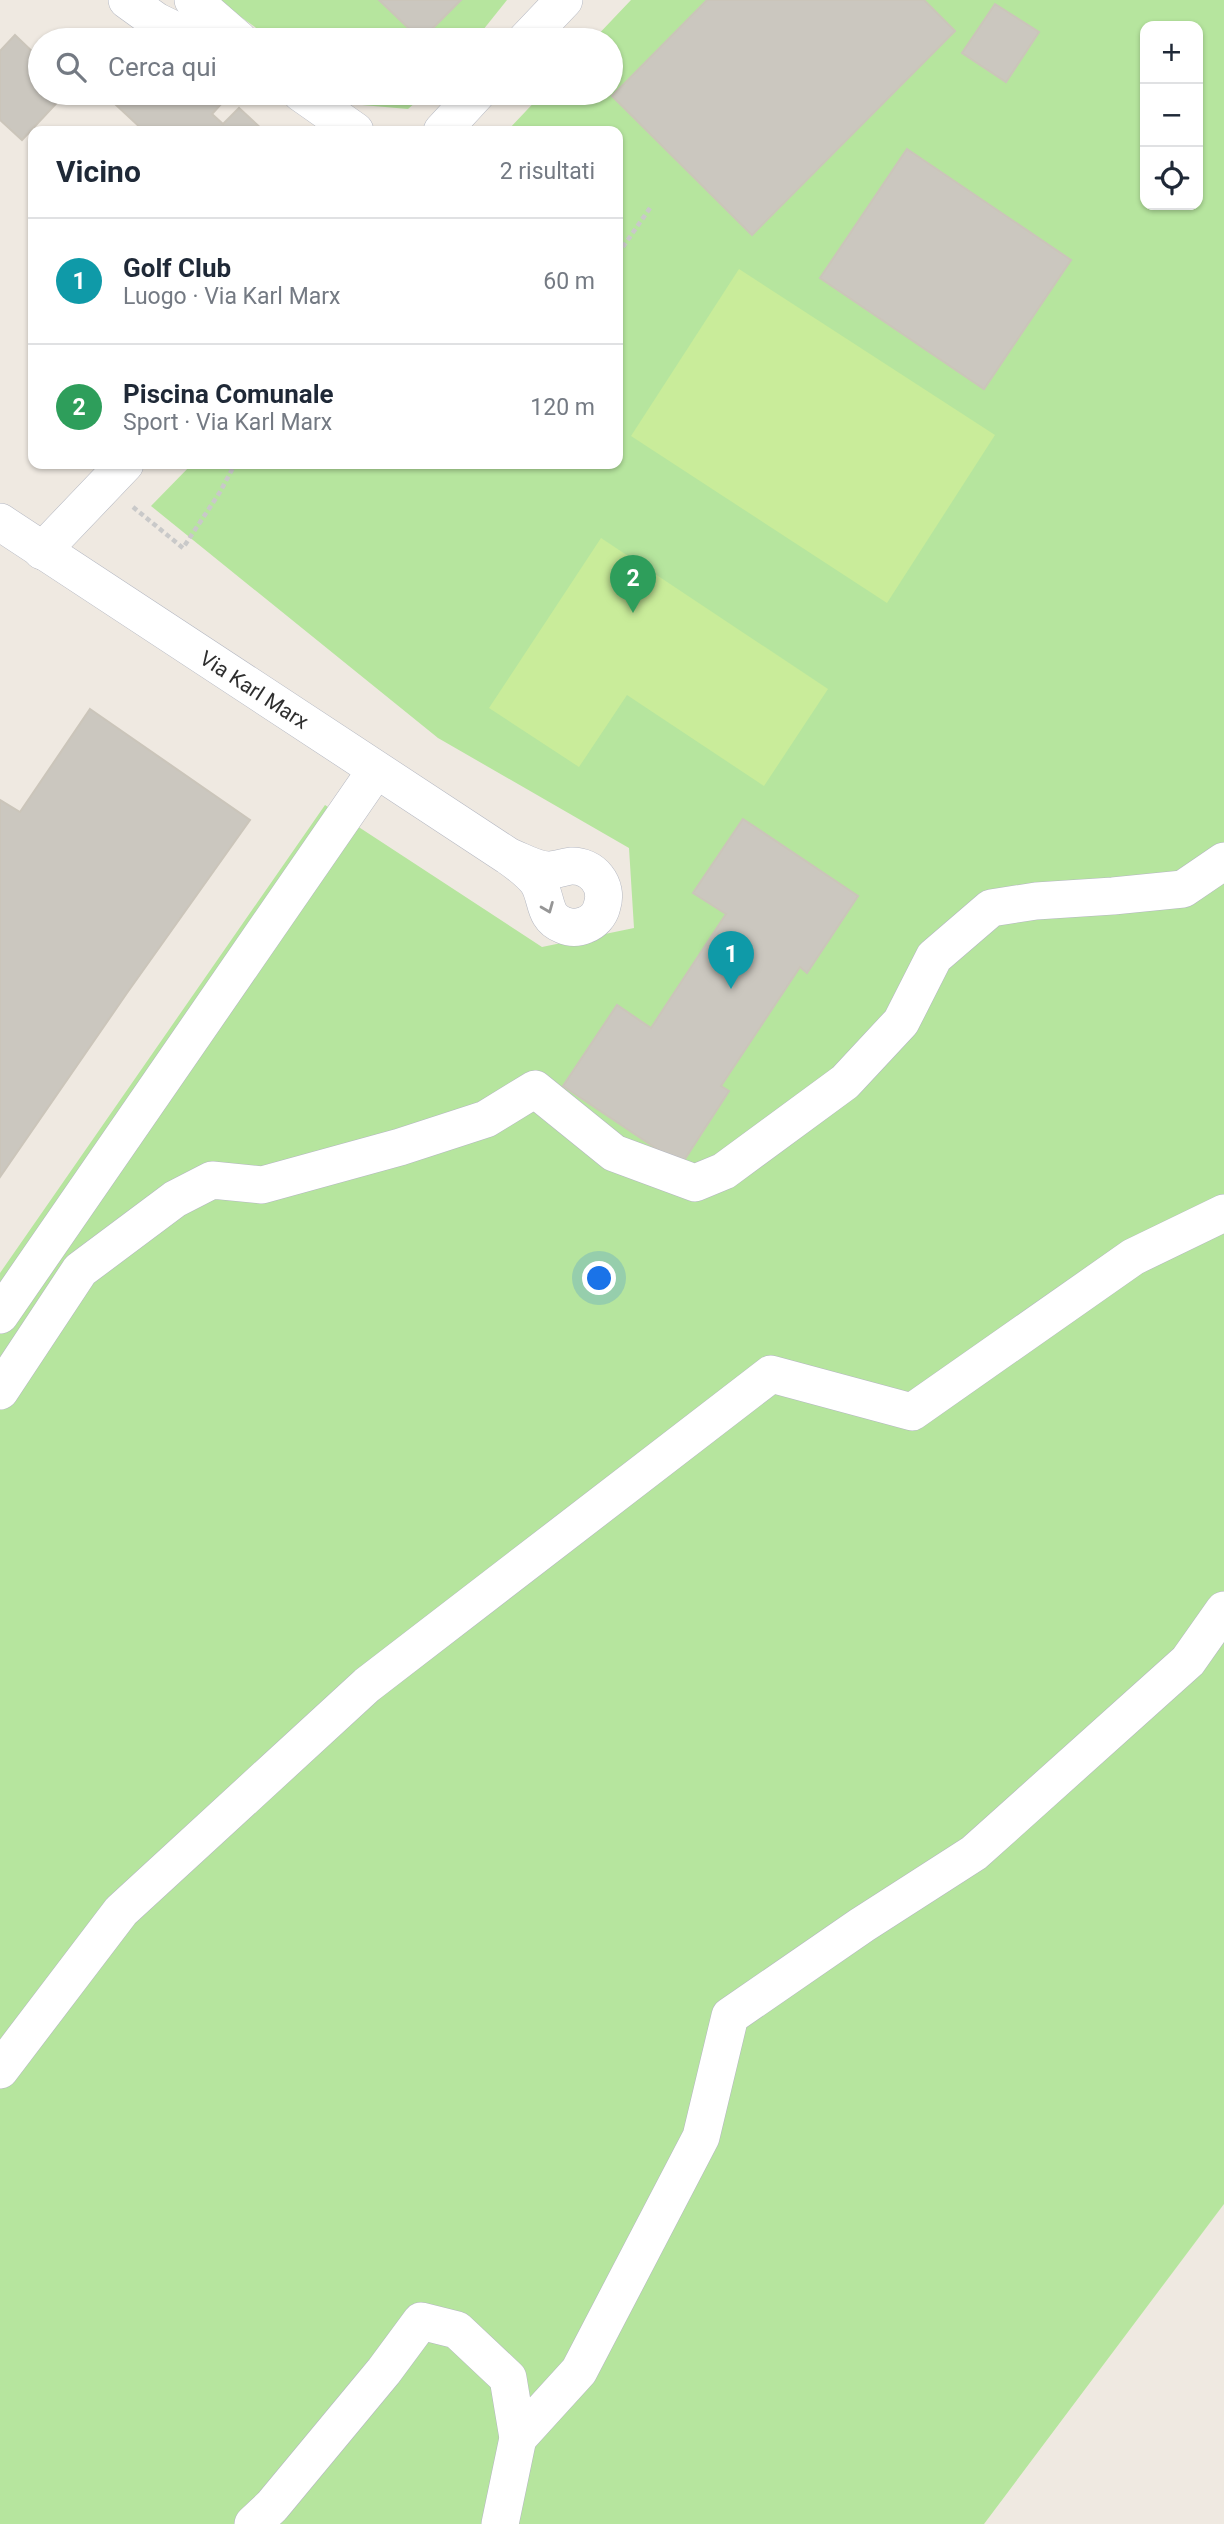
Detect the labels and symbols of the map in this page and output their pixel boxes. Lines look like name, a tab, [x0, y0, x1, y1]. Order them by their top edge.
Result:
pin: 2	[610, 555, 656, 613]
street label: Via Karl Marx	[195, 646, 313, 734]
one-way arrow	[540, 901, 554, 913]
pin: 1	[708, 931, 754, 989]
your location	[582, 1261, 616, 1295]

